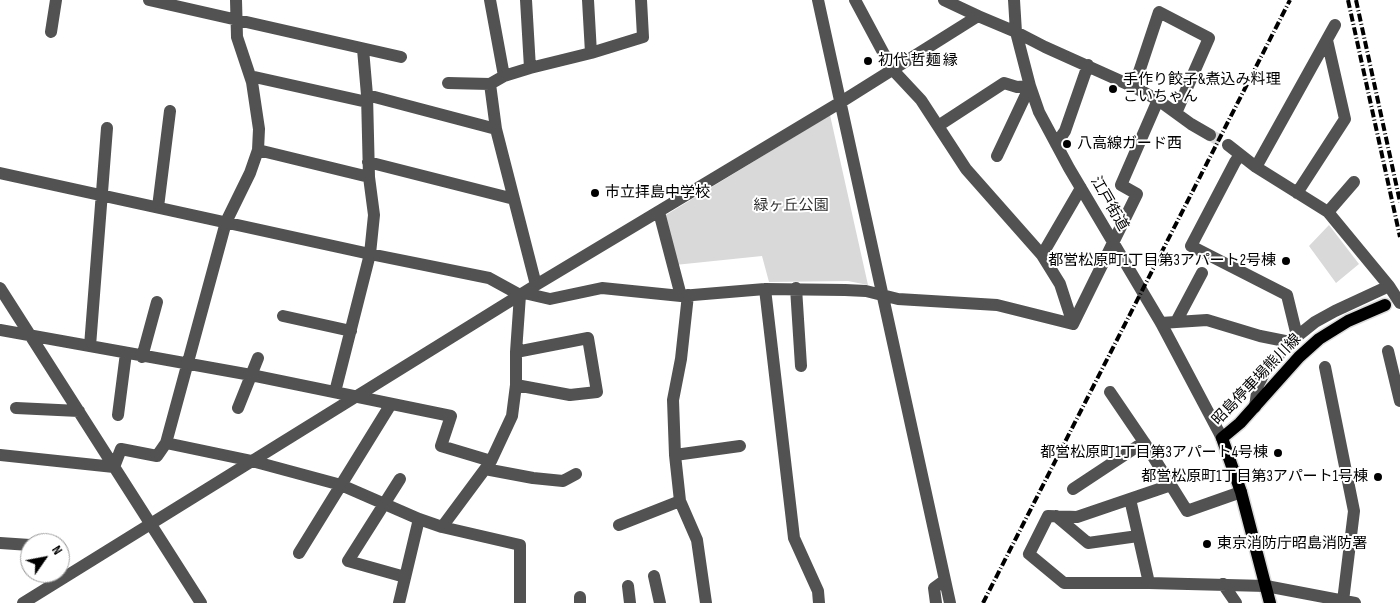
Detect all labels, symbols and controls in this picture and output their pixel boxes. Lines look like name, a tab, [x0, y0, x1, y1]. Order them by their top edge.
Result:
place label: 初代 哲麺 縁	[878, 52, 958, 70]
marker: 初代 哲麺 縁	[862, 55, 874, 67]
place label: 手作り餃子&煮込み料理 こいちゃん	[1123, 71, 1281, 106]
marker: 手作り餃子&煮込み料理 こいちゃん	[1107, 83, 1119, 95]
place label: 八高線ガード西	[1077, 135, 1182, 153]
marker: 八高線ガード西	[1061, 138, 1073, 150]
street label: 江戸街道	[1086, 174, 1132, 234]
place label: 市立拝島中学校	[605, 184, 710, 202]
marker: 市立拝島中学校	[589, 187, 601, 199]
park label: 緑ヶ丘公園	[754, 197, 828, 215]
place label: 都営松原町1丁目第3アパート2号棟	[1048, 252, 1276, 270]
marker: 都営松原町1丁目第3アパート2号棟	[1280, 255, 1292, 267]
street label: 昭島停車場熊川線	[1209, 331, 1305, 429]
place label: 都営松原町1丁目第3アパート4号棟	[1040, 444, 1268, 462]
marker: 都営松原町1丁目第3アパート4号棟	[1272, 447, 1284, 459]
place label: 都営松原町1丁目第3アパート1号棟	[1141, 468, 1368, 486]
marker: 都営松原町1丁目第3アパート1号棟	[1372, 471, 1384, 483]
north arrow	[20, 533, 70, 583]
place label: 東京消防庁昭島消防署	[1217, 535, 1367, 553]
marker: 東京消防庁昭島消防署	[1201, 538, 1213, 550]
text: N	[48, 542, 66, 558]

